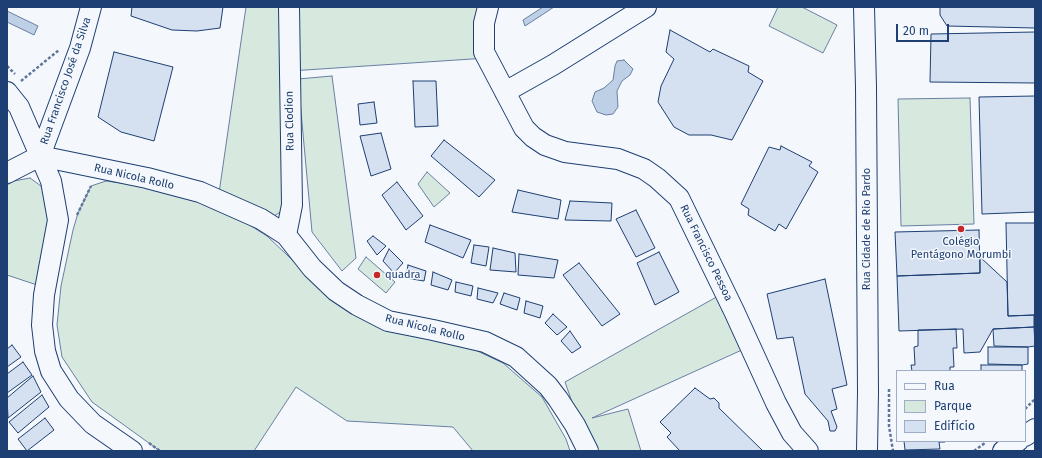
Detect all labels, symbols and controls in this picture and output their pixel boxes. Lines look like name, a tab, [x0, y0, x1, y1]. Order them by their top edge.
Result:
street label: Rua Francisco José da Silva	[38, 16, 94, 146]
scale bar	[898, 16, 951, 42]
text: 20 m	[903, 24, 929, 38]
street label: Rua Clodion	[283, 91, 297, 151]
street label: Rua Nicola Rollo	[93, 161, 175, 193]
street label: Rua Cidade de Rio Pardo	[860, 168, 874, 290]
street label: Rua Francisco Pessoa	[677, 203, 735, 303]
marker: Colégio Pentágono Morumbi	[956, 224, 966, 234]
place label: Colégio Pentágono Morumbi	[911, 235, 1011, 261]
place label: quadra	[385, 268, 420, 282]
marker: quadra	[372, 270, 382, 280]
street label: Rua Nicola Rollo	[384, 312, 466, 344]
legend	[896, 370, 1026, 442]
text: Rua	[934, 379, 955, 393]
text: Parque	[934, 399, 972, 413]
text: Edifício	[934, 419, 975, 433]

